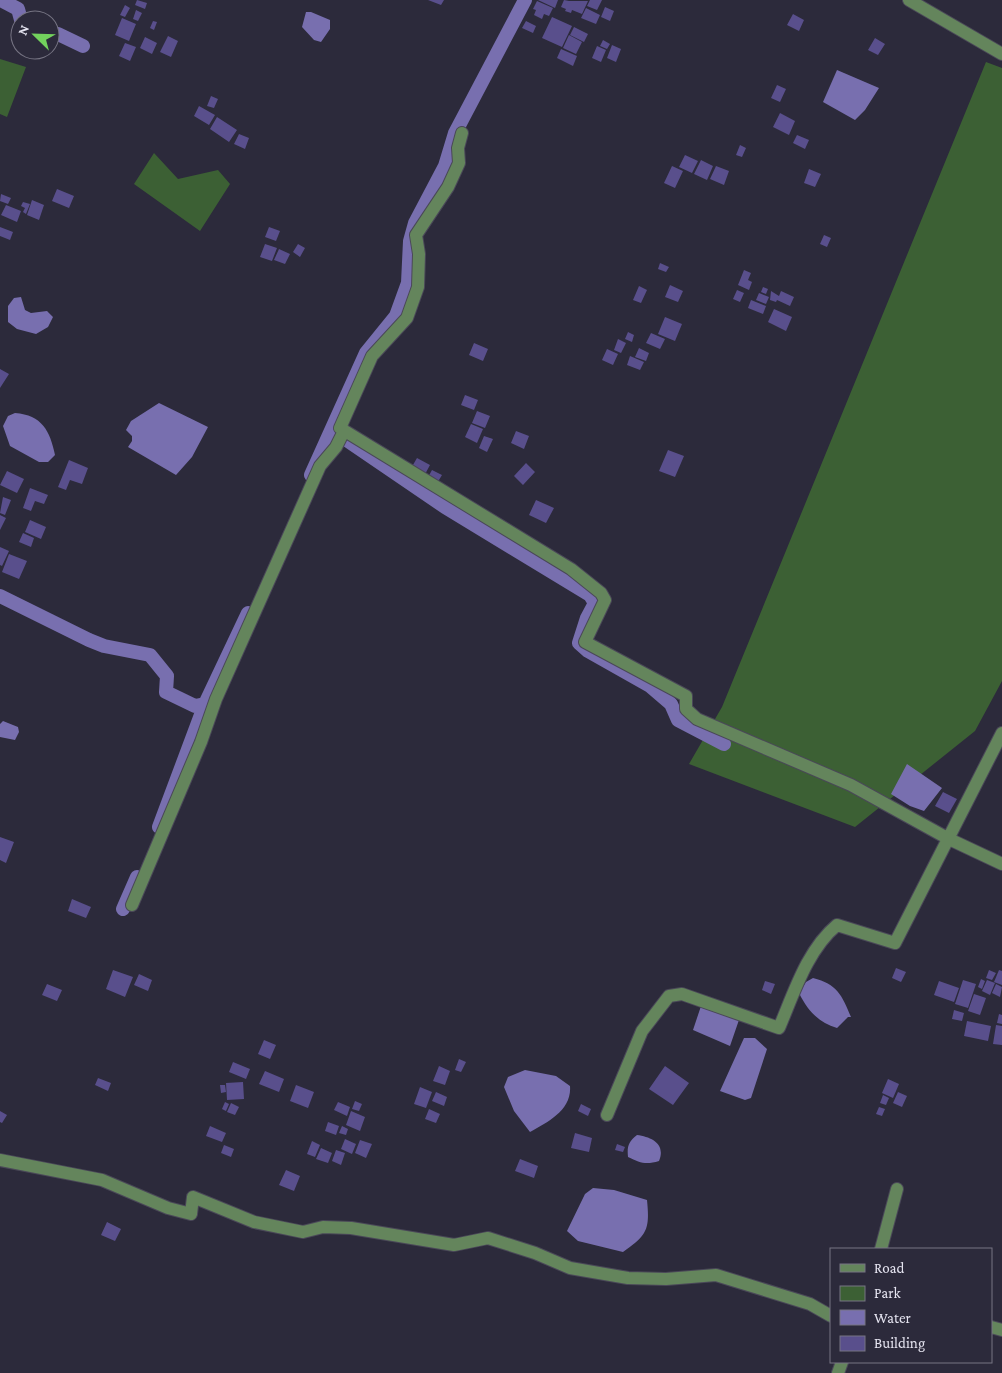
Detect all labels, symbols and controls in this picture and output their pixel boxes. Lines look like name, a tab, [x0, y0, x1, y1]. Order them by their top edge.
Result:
north arrow	[10, 10, 60, 60]
text: N	[14, 22, 32, 37]
legend	[830, 1248, 992, 1363]
text: Road	[874, 1260, 905, 1276]
text: Park	[874, 1285, 901, 1301]
text: Water	[874, 1310, 911, 1326]
text: Building	[874, 1335, 925, 1352]

